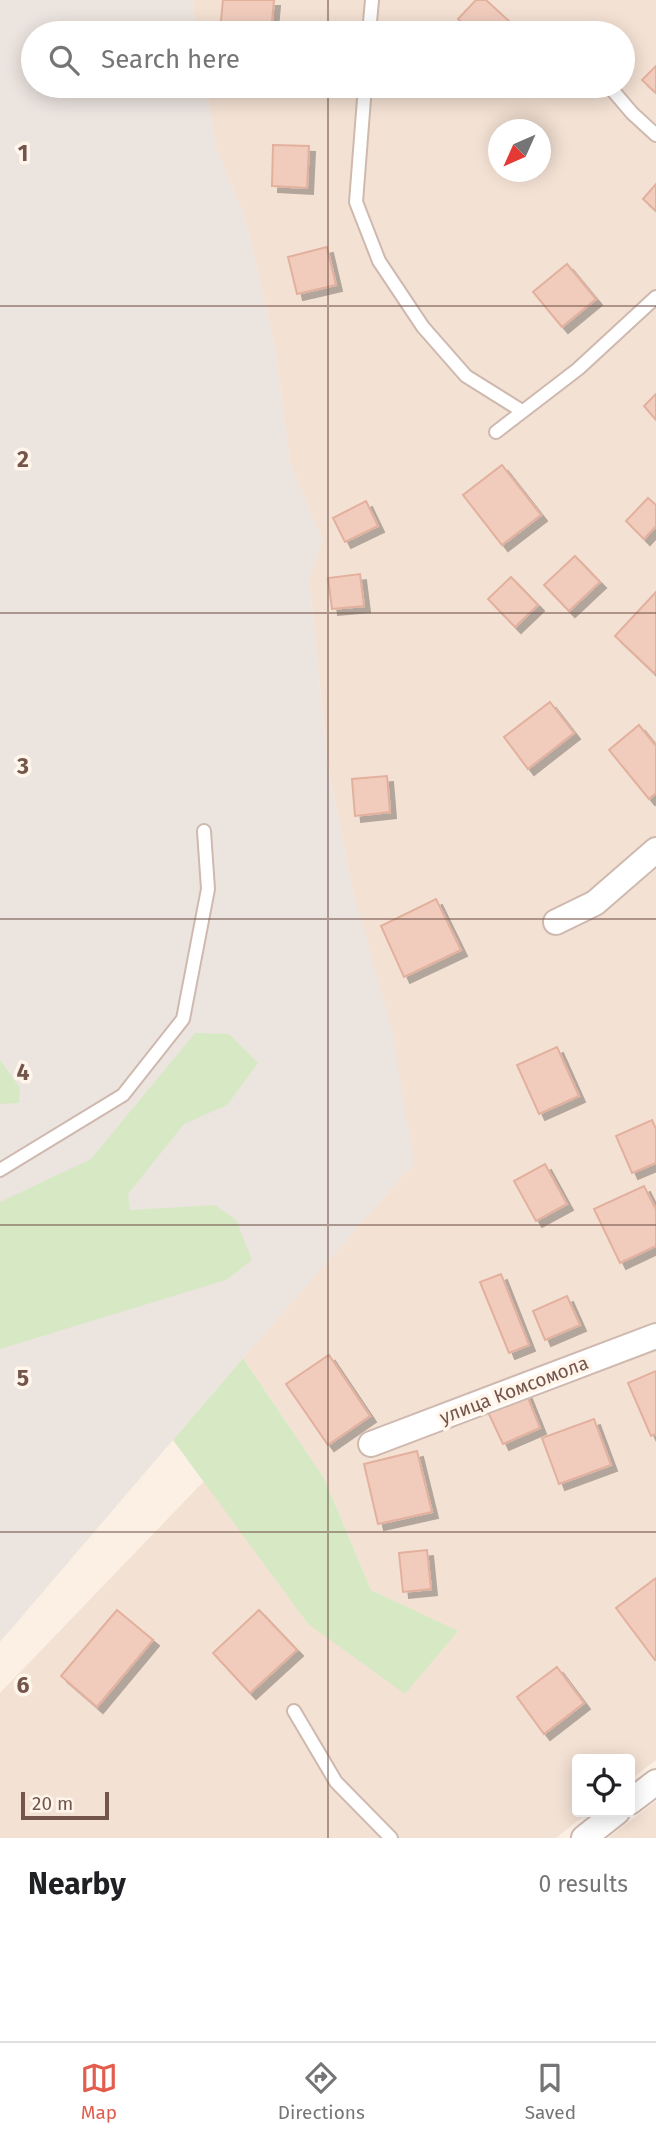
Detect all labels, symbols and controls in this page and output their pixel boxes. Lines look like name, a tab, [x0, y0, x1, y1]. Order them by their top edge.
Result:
search box	[21, 21, 635, 98]
icon: search	[45, 41, 83, 79]
text: Search here	[101, 44, 240, 75]
north arrow	[488, 119, 551, 182]
text: 1	[18, 139, 28, 167]
text: 2	[17, 445, 29, 473]
text: 3	[16, 752, 29, 780]
text: 4	[17, 1058, 30, 1086]
street label: улица Комсомола	[436, 1351, 592, 1429]
text: 5	[17, 1364, 29, 1392]
text: 6	[17, 1671, 30, 1699]
map controls	[572, 1754, 635, 1817]
button: locate	[572, 1754, 635, 1817]
scale bar	[21, 1789, 108, 1821]
text: 20 m	[32, 1792, 73, 1815]
text: Nearby	[28, 1866, 126, 1902]
text: 0 results	[538, 1870, 628, 1898]
tab: Map	[80, 2059, 118, 2124]
tab: Directions	[278, 2059, 365, 2124]
tab: Saved	[525, 2059, 576, 2124]

